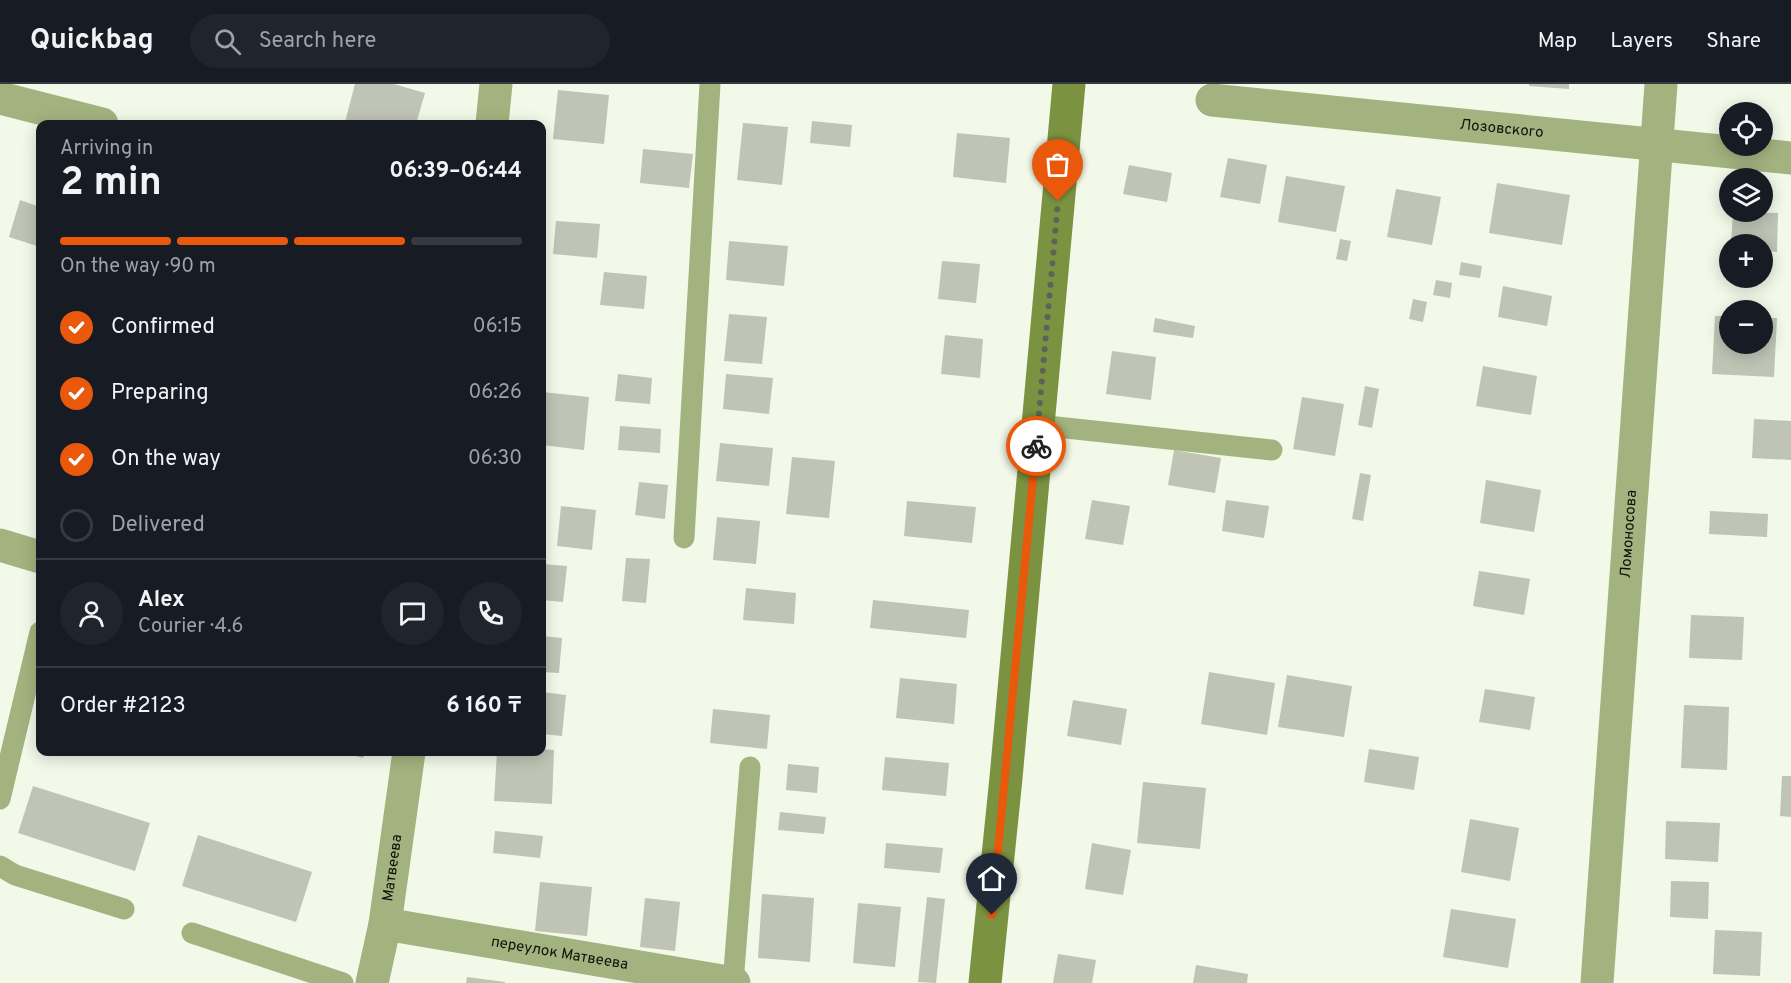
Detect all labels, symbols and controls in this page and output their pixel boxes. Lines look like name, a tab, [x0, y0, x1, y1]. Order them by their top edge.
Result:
search box	[190, 14, 610, 68]
text: Quickbag	[30, 23, 154, 59]
icon: search	[211, 25, 244, 58]
text: Search here	[259, 28, 376, 55]
text: Map	[1538, 28, 1577, 55]
text: Layers	[1610, 28, 1673, 55]
text: Share	[1706, 28, 1761, 55]
map controls	[1719, 102, 1773, 354]
button: locate	[1719, 102, 1773, 156]
street label: Лозовского	[1459, 115, 1544, 143]
text: Arriving in	[60, 136, 153, 162]
pin	[1032, 139, 1083, 201]
icon: bag	[1041, 148, 1074, 181]
text: 06:39–06:44	[389, 158, 522, 185]
text: 2 min	[60, 160, 162, 209]
button: layers	[1719, 168, 1773, 222]
button: +	[1719, 234, 1773, 288]
text: On the way · 90 m	[60, 254, 216, 280]
button: −	[1719, 300, 1773, 354]
icon: check	[60, 311, 93, 344]
text: Confirmed	[111, 314, 215, 341]
text: 06:15	[473, 314, 522, 340]
icon: check	[60, 377, 93, 410]
text: Preparing	[111, 380, 209, 407]
text: 06:26	[469, 380, 522, 406]
courier	[1006, 416, 1066, 476]
icon: bike	[1020, 430, 1053, 463]
icon: check	[60, 443, 93, 476]
text: On the way	[111, 446, 221, 473]
text: 06:30	[468, 446, 522, 472]
street label: Ломоносова	[1616, 489, 1642, 579]
text: Delivered	[111, 512, 205, 539]
button: person	[60, 582, 123, 645]
button: chat	[381, 582, 444, 645]
button: phone	[459, 582, 522, 645]
text: Alex	[138, 587, 185, 614]
text: Courier · 4.6	[138, 614, 243, 640]
text: Order #2123	[60, 693, 186, 720]
text: 6 160 ₸	[446, 693, 522, 720]
street label: Матвеева	[379, 833, 407, 903]
pin	[966, 853, 1017, 915]
icon: home	[975, 862, 1008, 895]
street label: переулок Матвеева	[489, 933, 630, 974]

